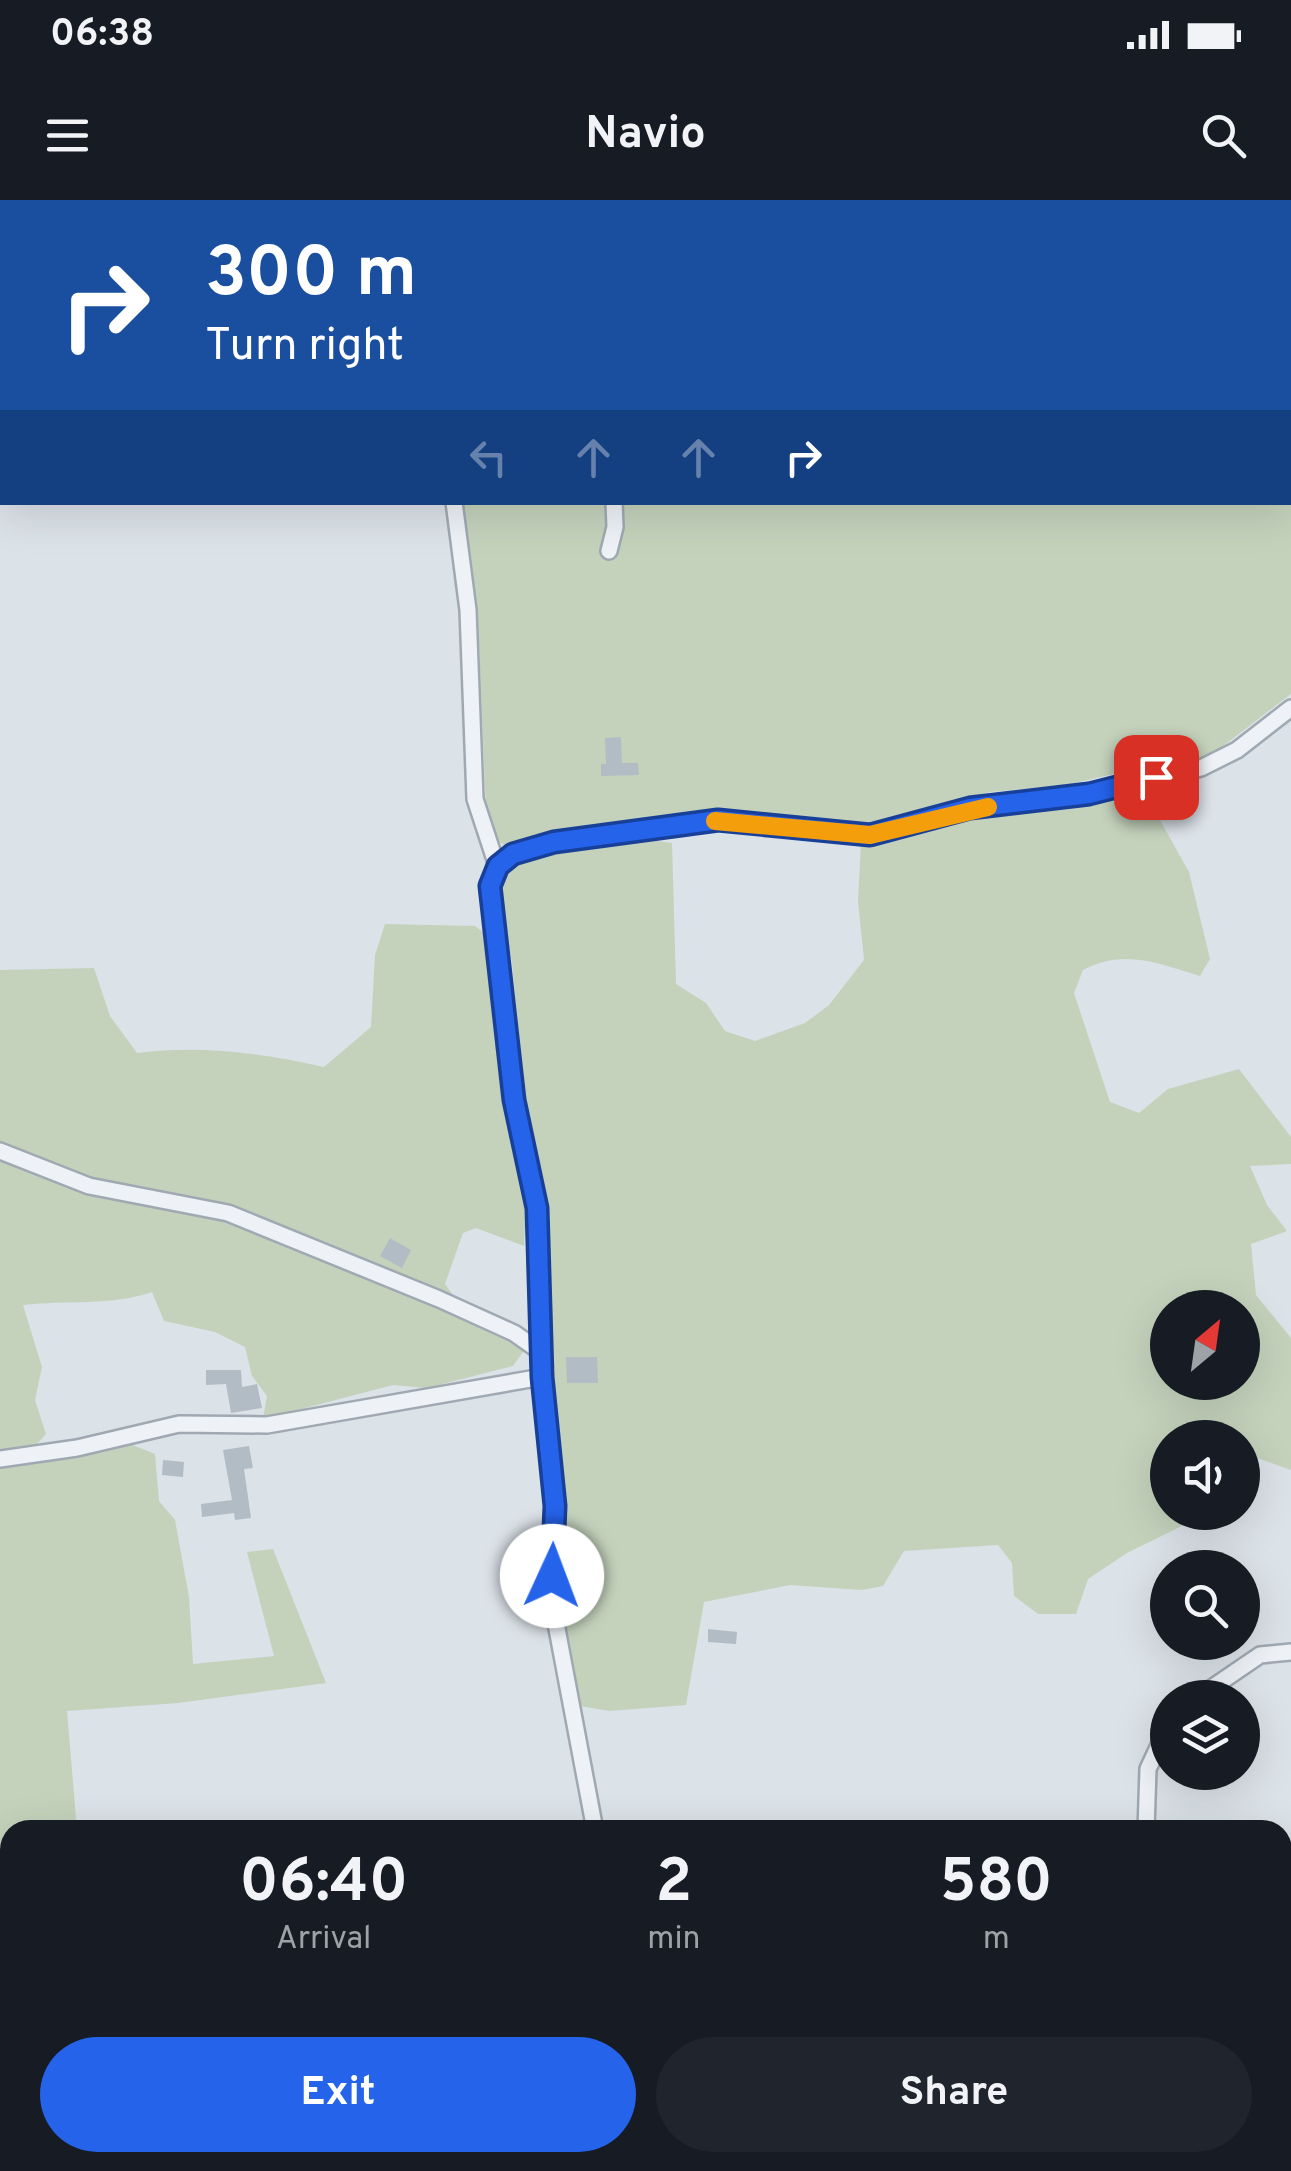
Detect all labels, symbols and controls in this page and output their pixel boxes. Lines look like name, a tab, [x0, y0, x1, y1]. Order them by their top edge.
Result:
text: 06:38	[50, 11, 154, 60]
text: Navio	[585, 107, 706, 164]
icon: menu	[40, 108, 95, 163]
icon: search	[1196, 108, 1251, 163]
text: 300 m	[205, 232, 417, 321]
icon: right	[40, 240, 170, 370]
text: Turn right	[205, 319, 404, 376]
icon: left	[461, 430, 516, 485]
icon: ahead	[566, 430, 621, 485]
icon: ahead	[671, 430, 726, 485]
icon: right	[776, 430, 831, 485]
pin	[1114, 735, 1199, 820]
icon: arrive	[1129, 750, 1184, 805]
north arrow	[1150, 1290, 1260, 1400]
map controls	[1150, 1290, 1260, 1790]
button: sound	[1150, 1420, 1260, 1530]
position arrow	[500, 1524, 604, 1628]
button: search	[1150, 1550, 1260, 1660]
button: layers	[1150, 1680, 1260, 1790]
text: 06:40	[239, 1847, 408, 1923]
text: 2	[656, 1847, 692, 1923]
text: 580	[940, 1847, 1053, 1923]
text: Arrival	[276, 1920, 371, 1960]
text: min	[647, 1920, 701, 1960]
text: m	[983, 1920, 1010, 1960]
button: Exit	[40, 2037, 636, 2152]
button: Share	[656, 2037, 1252, 2152]

